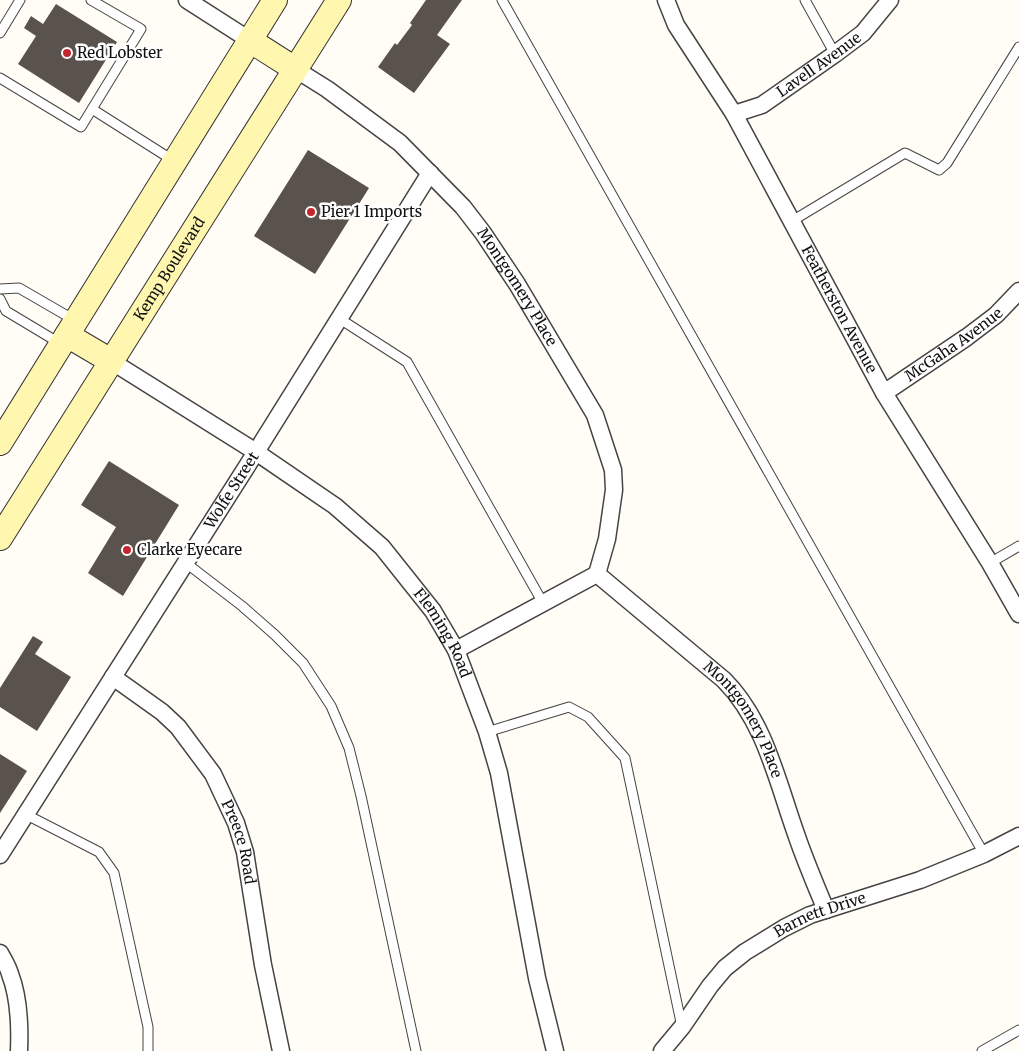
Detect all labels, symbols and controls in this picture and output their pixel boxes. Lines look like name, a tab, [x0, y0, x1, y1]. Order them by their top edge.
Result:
street label: Lavell Avenue	[773, 28, 865, 101]
place label: Red Lobster	[77, 43, 163, 62]
marker: Red Lobster	[61, 47, 73, 59]
place label: Pier 1 Imports	[321, 202, 422, 221]
marker: Pier 1 Imports	[305, 206, 317, 218]
street label: Kemp Boulevard	[129, 213, 209, 324]
street label: Montgomery Place	[473, 224, 562, 349]
street label: Featherston Avenue	[797, 242, 882, 376]
street label: McGaha Avenue	[901, 303, 1007, 385]
street label: Wolfe Street	[199, 448, 263, 533]
place label: Clarke Eyecare	[137, 540, 242, 559]
marker: Clarke Eyecare	[121, 544, 133, 556]
street label: Fleming Road	[410, 584, 476, 680]
street label: Montgomery Place	[700, 657, 787, 780]
street label: Preece Road	[217, 796, 260, 886]
street label: Barnett Drive	[770, 888, 868, 941]

